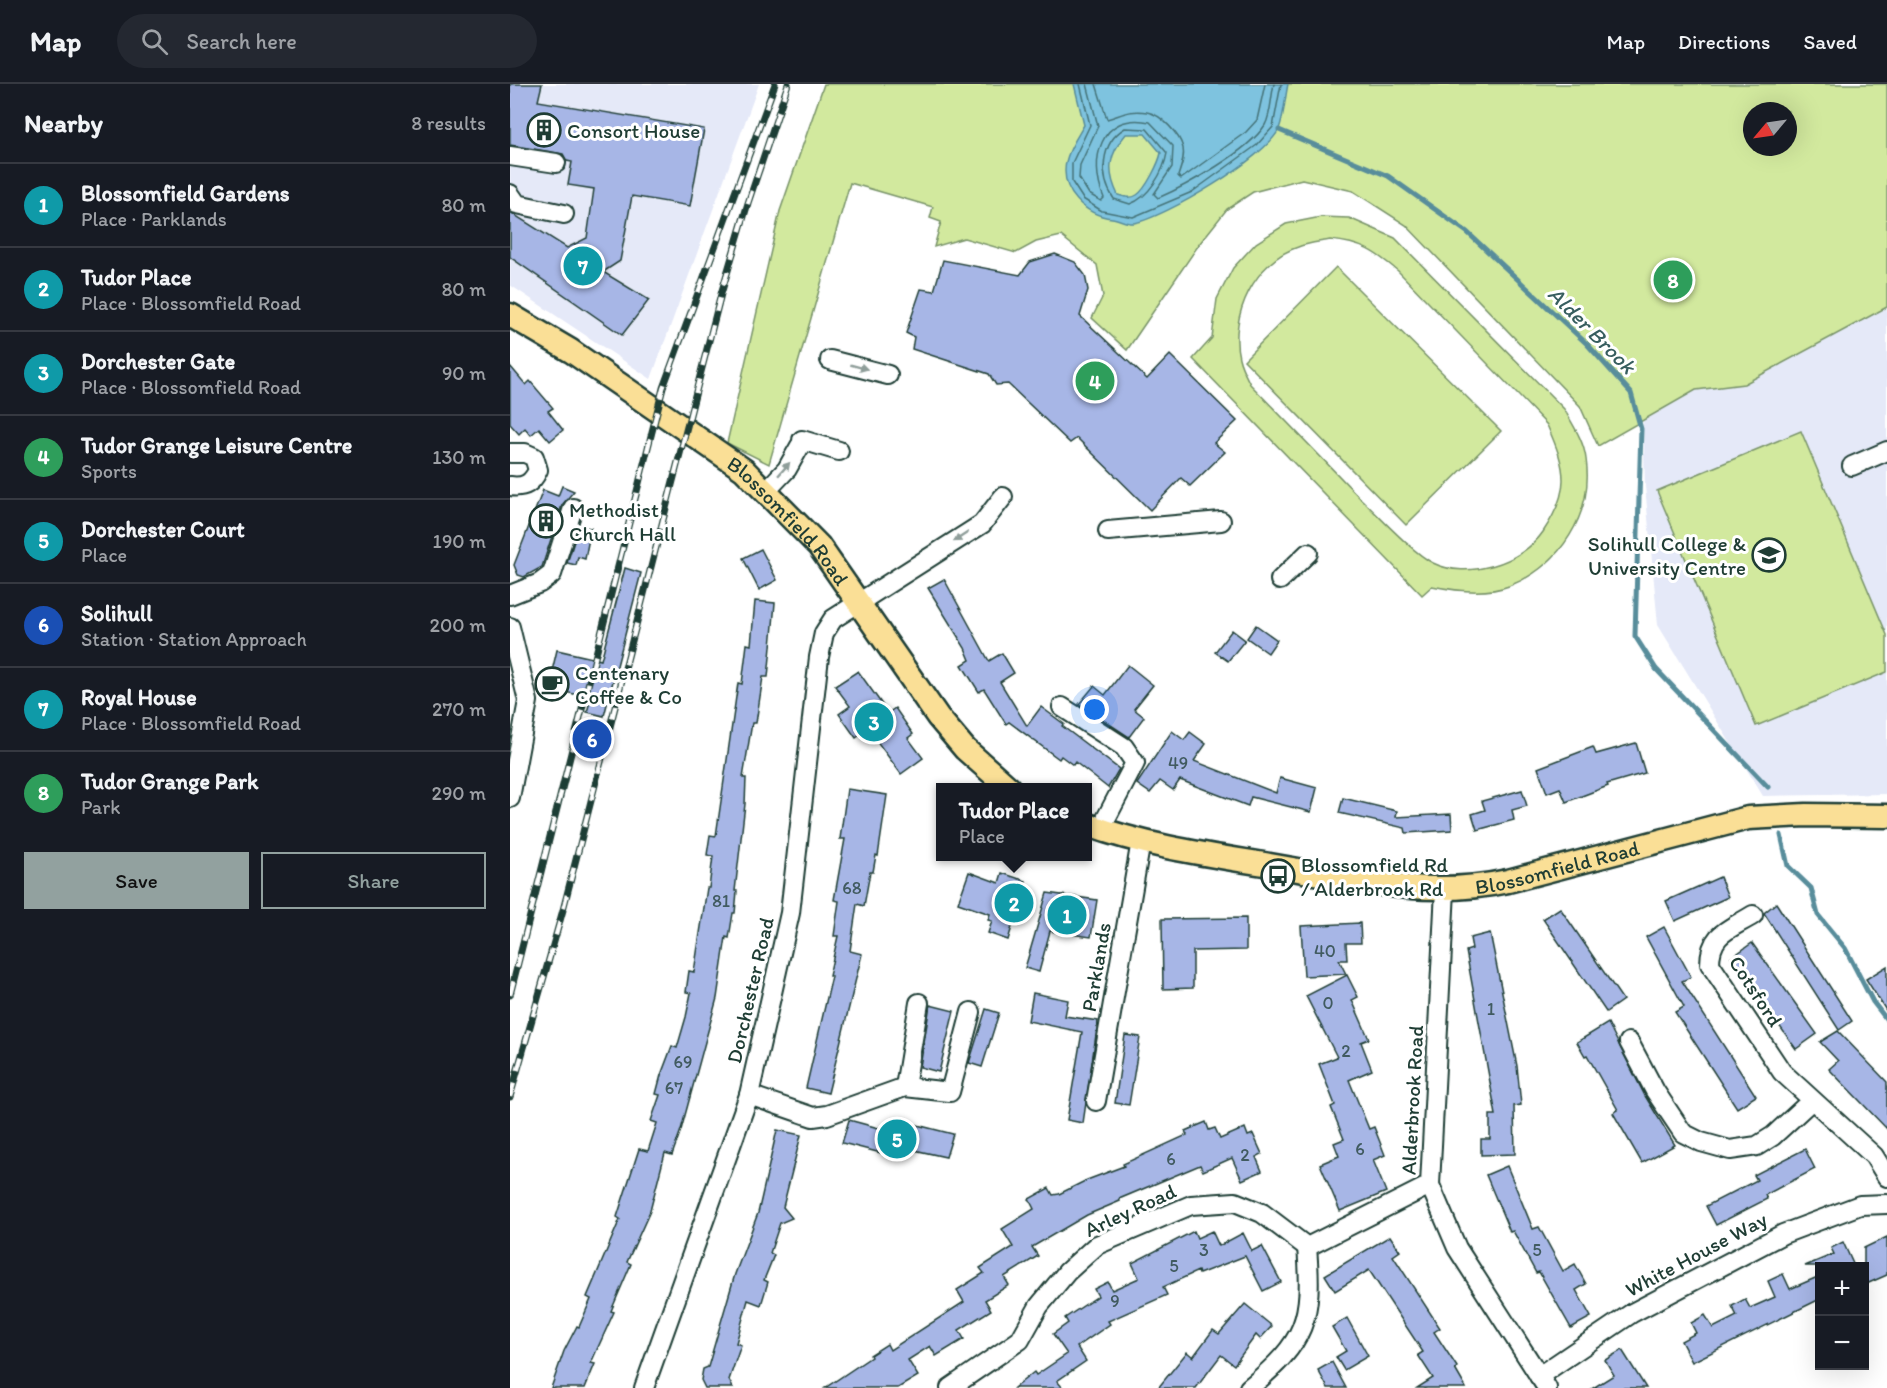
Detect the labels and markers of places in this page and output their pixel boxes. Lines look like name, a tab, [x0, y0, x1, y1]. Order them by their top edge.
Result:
building icon: Consort House	[526, 112, 562, 148]
place label: Consort House	[567, 118, 700, 143]
pin: 7	[564, 244, 602, 288]
pin: 8	[1654, 258, 1692, 302]
pin: 4	[1076, 358, 1114, 404]
place label: Methodist Church Hall	[569, 497, 676, 546]
building icon: Methodist Church Hall	[528, 503, 564, 539]
place label: Solihull College & University Centre	[1588, 531, 1746, 580]
school or university icon: Solihull College & University Centre	[1751, 537, 1787, 573]
place label: Centenary Coffee & Co	[575, 660, 682, 709]
cafe icon: Centenary Coffee & Co	[534, 666, 570, 702]
pin: 3	[854, 700, 894, 744]
pin: 6	[572, 716, 611, 762]
place label: Blossomfield Rd / Alderbrook Rd	[1301, 852, 1448, 901]
bus stop icon: Blossomfield Rd / Alderbrook Rd	[1260, 858, 1296, 894]
pin: 2	[994, 880, 1034, 926]
pin: 1	[1048, 892, 1086, 938]
pin: 5	[878, 1116, 916, 1162]

